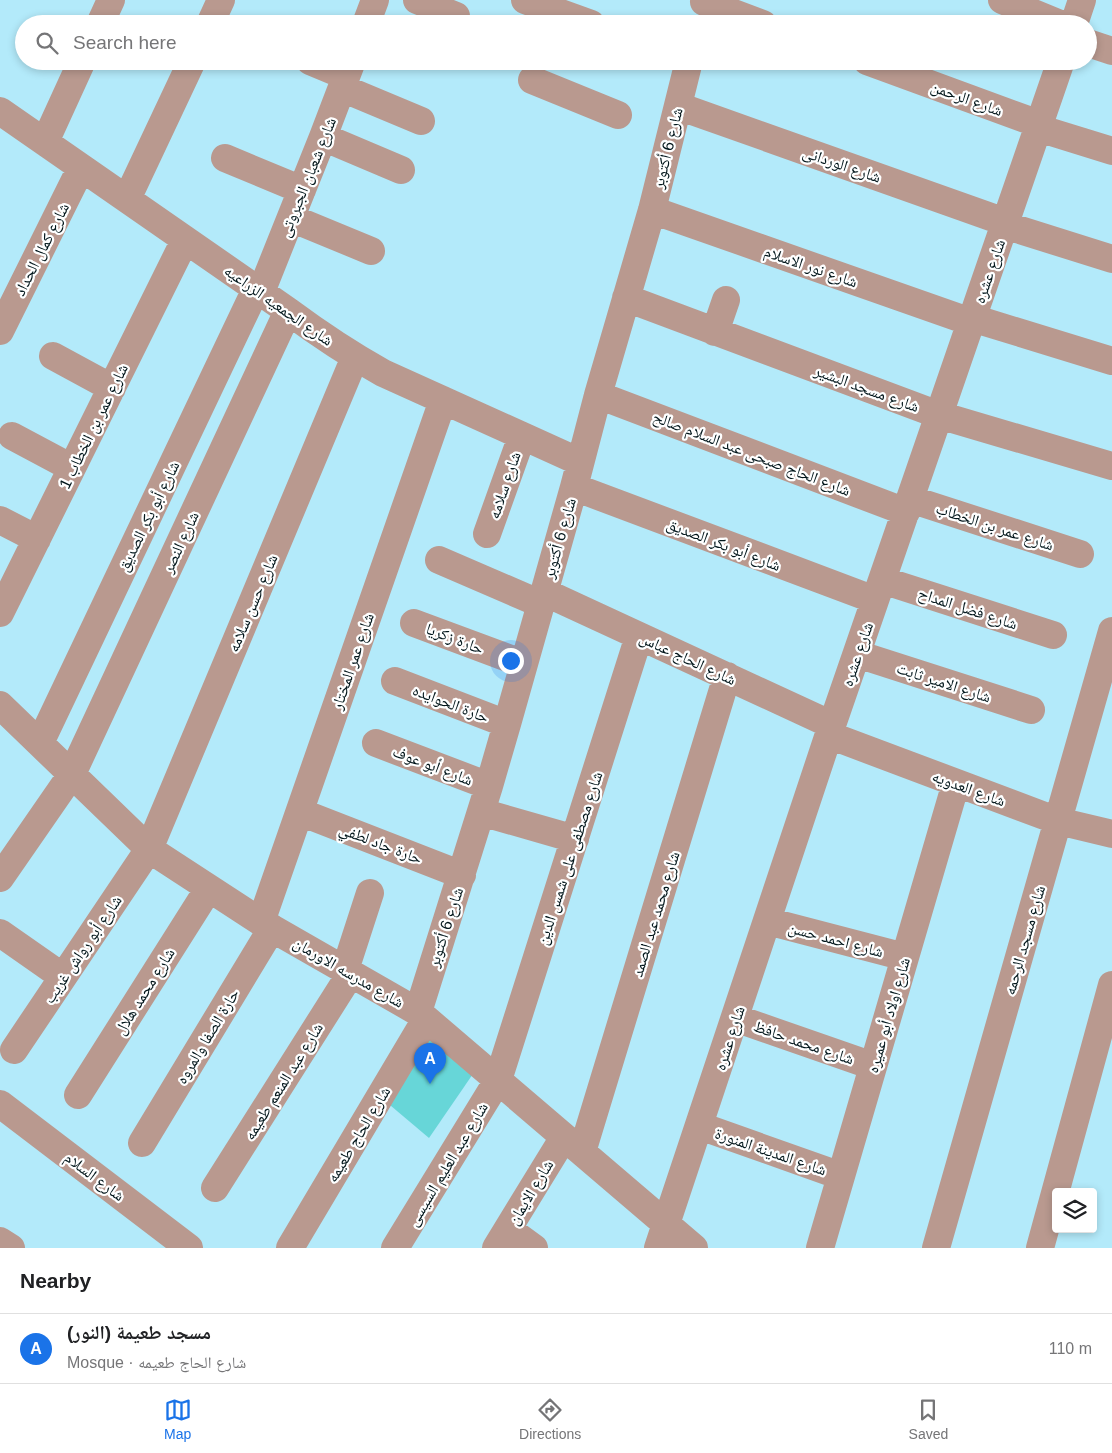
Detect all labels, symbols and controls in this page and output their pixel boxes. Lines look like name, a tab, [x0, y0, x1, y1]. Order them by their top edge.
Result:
search box	[15, 15, 1097, 70]
icon: search	[33, 29, 61, 57]
text: Search here	[73, 32, 177, 53]
street label: شارع الرحمن	[928, 78, 1005, 121]
street label: شارع 6 أكتوبر	[648, 106, 688, 192]
street label: شارع شعبان الجبروتى	[276, 115, 341, 240]
street label: شارع الوردانى	[800, 143, 883, 188]
street label: شارع كمال الحداد	[11, 200, 74, 299]
street label: شارع عشره	[971, 237, 1010, 306]
street label: شارع نور الاسلام	[761, 243, 860, 292]
street label: شارع الجمعيه الزراعيه	[220, 262, 336, 351]
street label: شارع عمر بن الخطاب 1	[56, 361, 133, 492]
street label: شارع مسجد البشير	[811, 361, 921, 417]
street label: شارع الحاج صبحى عبد السلام صالح	[650, 408, 853, 501]
street label: شارع سلامه	[485, 449, 526, 522]
street label: شارع أبو بكر الصديق	[114, 458, 184, 575]
street label: شارع 6 أكتوبر	[539, 496, 581, 582]
street label: شارع عمر بن الخطاب	[933, 499, 1056, 555]
street label: شارع النصر	[158, 509, 204, 577]
street label: شارع أبو بكر الصديق	[664, 514, 783, 576]
street label: شارع حسن سلامه	[224, 552, 282, 655]
street label: شارع فضل المداح	[915, 584, 1020, 634]
street label: شارع عمر المختار	[328, 611, 379, 713]
street label: حارة زكريا	[423, 620, 486, 658]
street label: شارع عشره	[839, 620, 878, 689]
street label: شارع الحاج عباس	[636, 629, 739, 690]
your location	[498, 648, 524, 674]
street label: شارع الامير ثابت	[894, 659, 993, 708]
street label: حارة الحوايده	[410, 681, 491, 727]
street label: شارع أبو عوف	[390, 742, 475, 790]
street label: شارع العدويه	[929, 767, 1008, 811]
street label: شارع مصطفى على شمس الدين	[533, 769, 607, 948]
street label: حارة جاد لطفي	[336, 820, 425, 871]
street label: شارع محمد عبد الصمد	[628, 849, 685, 979]
street label: شارع مسجد الرحمه	[1001, 883, 1050, 997]
street label: شارع 6 أكتوبر	[424, 885, 468, 971]
street label: شارع أبو رواش غريب	[39, 892, 126, 1007]
street label: شارع احمد حسن	[786, 919, 885, 962]
street label: شارع مدرسه الاورمان	[290, 934, 407, 1013]
street label: شارع محمد هلال	[111, 945, 180, 1039]
street label: شارع اولاد أبو عميره	[863, 955, 915, 1075]
street label: حارة الصفا والمروه	[172, 986, 243, 1087]
street label: شارع عشره	[711, 1004, 750, 1073]
street label: شارع محمد حافظ	[751, 1017, 856, 1069]
street label: شارع عبد المنعم طعيمه	[241, 1020, 328, 1144]
pin: A	[414, 1043, 446, 1084]
street label: شارع الحاج طعيمه	[323, 1084, 395, 1186]
street label: شارع عبد العليم السيسى	[404, 1099, 493, 1230]
street label: شارع المدينة المنورة	[712, 1124, 829, 1180]
street label: شارع السلام	[60, 1148, 128, 1206]
street label: شارع الايمان	[504, 1157, 558, 1229]
map controls	[1052, 1188, 1097, 1233]
button: layers	[1052, 1188, 1097, 1233]
text: Nearby	[20, 1269, 91, 1292]
text: مسجد طعيمة (النور)	[67, 1322, 211, 1343]
text: A	[30, 1340, 42, 1357]
text: 110 m	[1049, 1340, 1092, 1357]
text: Mosque · شارع الحاج طعيمه	[67, 1354, 246, 1371]
tab: Map	[164, 1396, 192, 1442]
tab: Directions	[519, 1396, 581, 1442]
tab: Saved	[909, 1396, 948, 1442]

